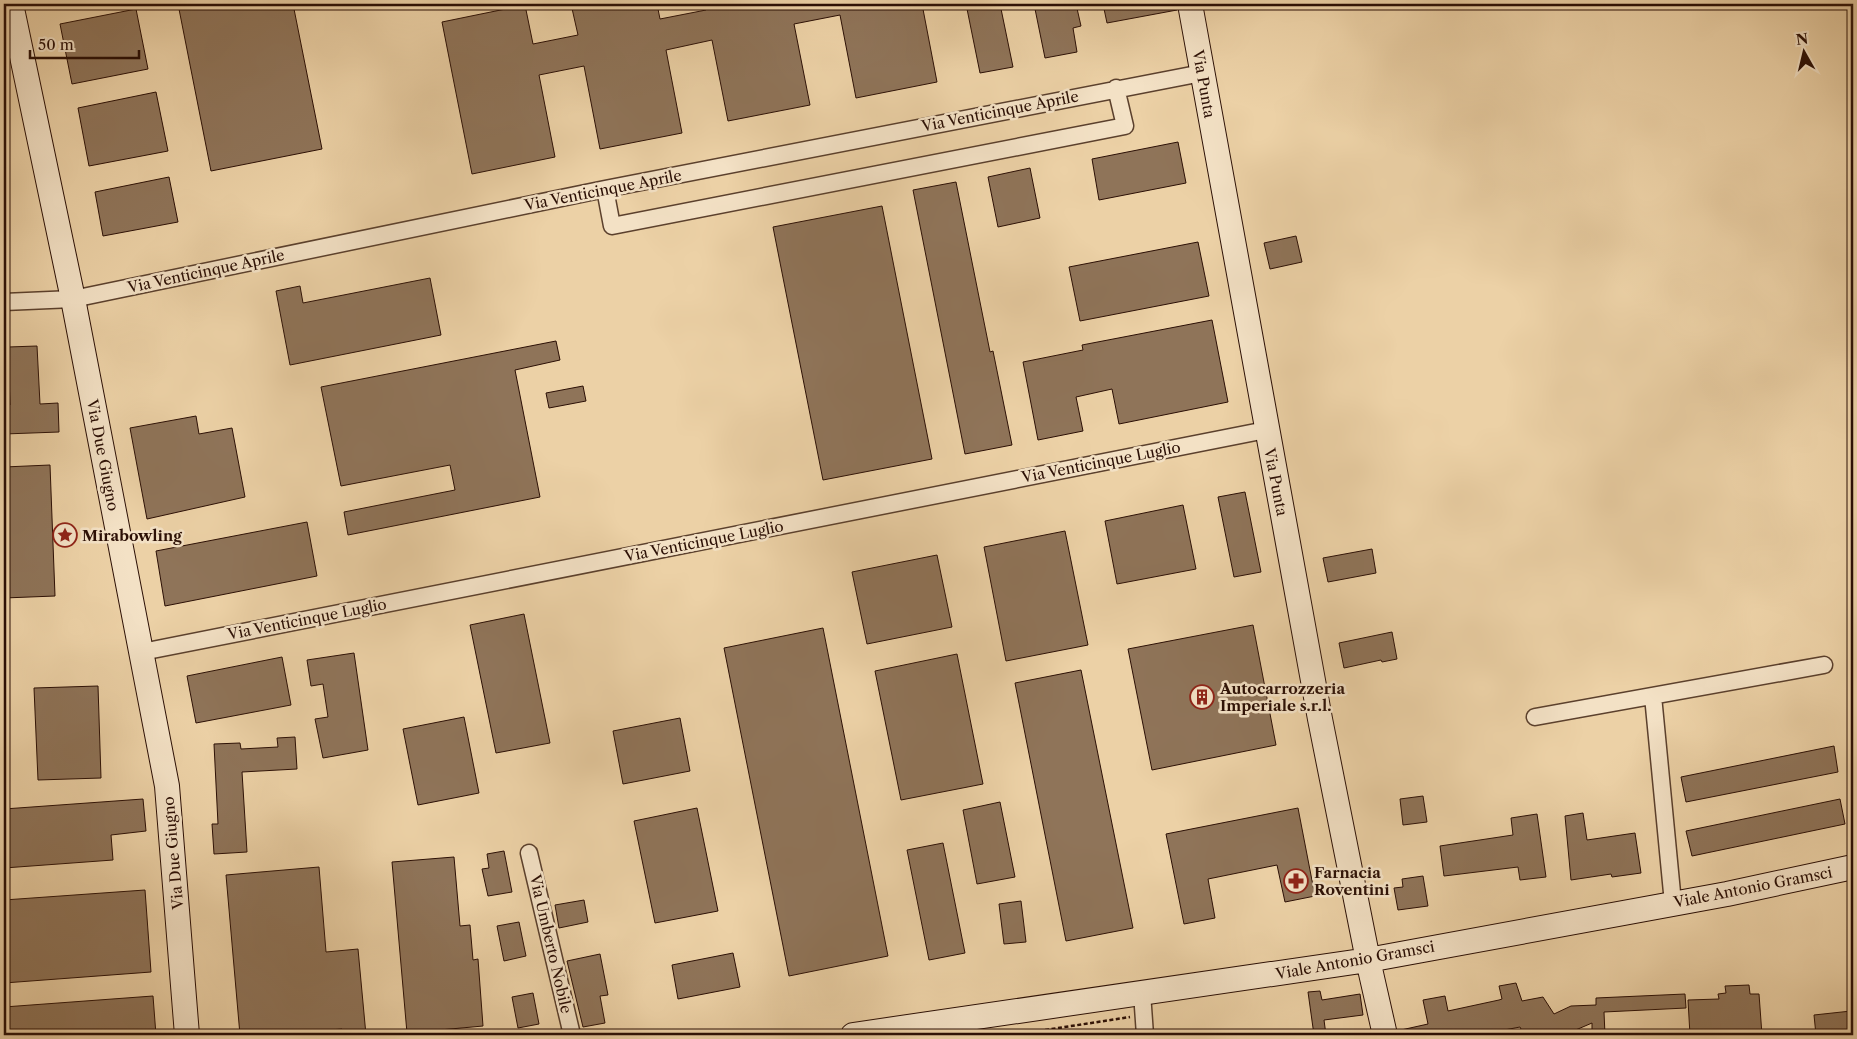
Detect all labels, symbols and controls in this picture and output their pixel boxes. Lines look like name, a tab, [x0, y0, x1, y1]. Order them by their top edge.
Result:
scale bar	[30, 28, 139, 60]
north arrow	[1780, 28, 1830, 78]
text: N	[1795, 29, 1809, 49]
text: 50 m	[38, 35, 74, 54]
street label: Via Punta	[1188, 47, 1219, 120]
street label: Via Venticinque Aprile	[919, 86, 1080, 136]
street label: Via Venticinque Aprile	[522, 165, 683, 215]
street label: Via Venticinque Aprile	[125, 245, 286, 297]
street label: Via Due Giugno	[83, 397, 123, 512]
street label: Via Venticinque Luglio	[1019, 437, 1182, 487]
street label: Via Punta	[1260, 445, 1292, 518]
street label: Via Venticinque Luglio	[622, 516, 785, 566]
place icon: Mirabowling	[52, 522, 78, 548]
place label: Mirabowling	[82, 526, 182, 545]
street label: Via Venticinque Luglio	[225, 594, 388, 644]
place label: Autocarrozzeria Imperiale s.r.l.	[1219, 679, 1345, 715]
building icon: Autocarrozzeria Imperiale s.r.l.	[1189, 684, 1215, 710]
street label: Via Due Giugno	[159, 796, 187, 911]
street label: Viale Antonio Gramsci	[1671, 862, 1834, 912]
place label: Farnacia Roventini	[1314, 863, 1390, 899]
pharmacy icon: Farnacia Roventini	[1283, 868, 1309, 894]
street label: Via Umberto Nobile	[526, 872, 576, 1015]
street label: Viale Antonio Gramsci	[1273, 937, 1436, 983]

